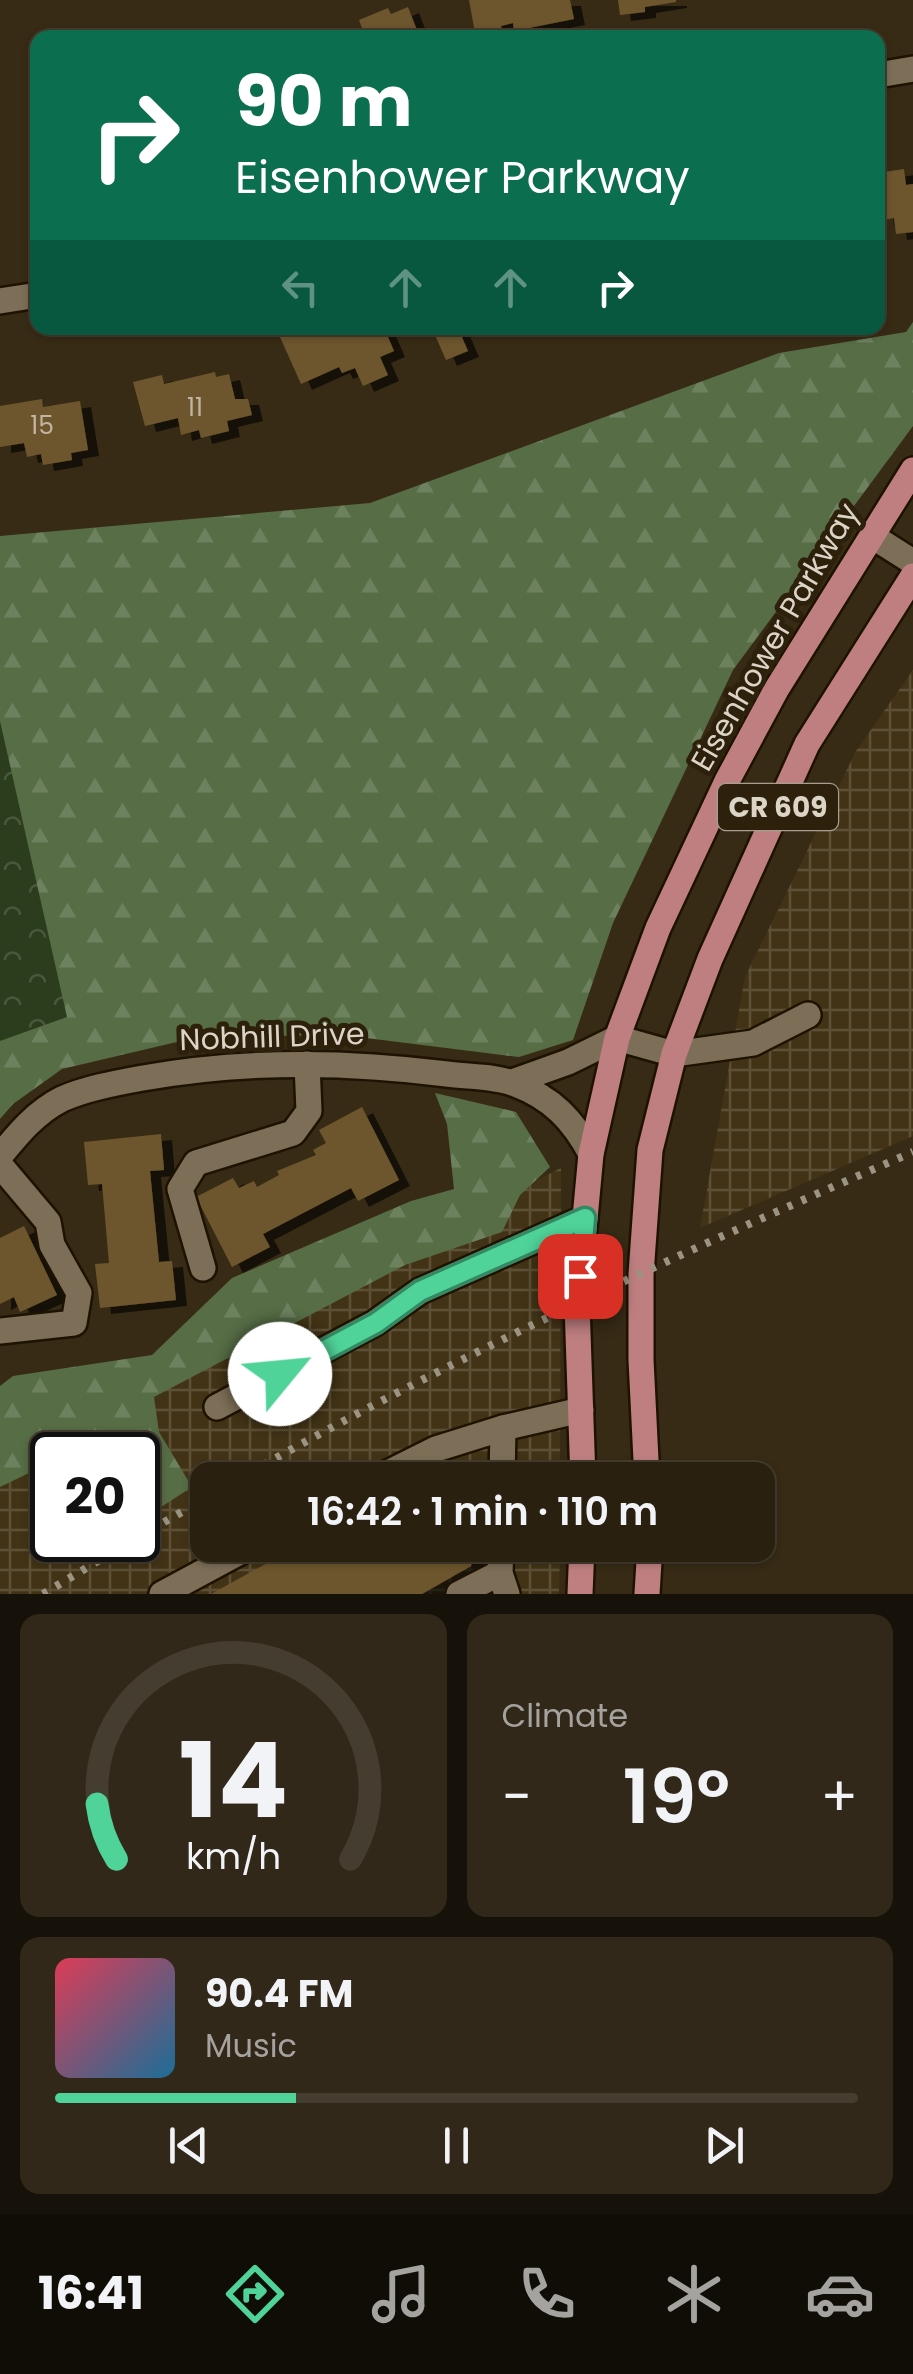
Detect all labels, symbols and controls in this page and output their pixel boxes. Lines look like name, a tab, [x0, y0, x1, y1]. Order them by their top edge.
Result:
text: 90 m	[235, 52, 413, 151]
icon: right	[70, 70, 200, 200]
text: Eisenhower Parkway	[235, 146, 690, 209]
icon: left	[273, 260, 328, 315]
icon: ahead	[378, 260, 433, 315]
icon: ahead	[483, 260, 538, 315]
icon: right	[588, 260, 643, 315]
house number: 11	[187, 390, 203, 425]
house number: 15	[30, 408, 54, 443]
street label: Eisenhower Parkway	[680, 495, 869, 779]
road number: CR 609	[718, 784, 838, 830]
street label: Nobhill Drive	[179, 1012, 365, 1061]
pin	[538, 1234, 623, 1319]
icon: arrive	[553, 1249, 608, 1304]
position arrow	[228, 1322, 332, 1426]
speed limit sign: 20	[30, 1432, 160, 1562]
text: 16:42 · 1 min · 110 m	[307, 1485, 658, 1538]
text: Climate	[502, 1693, 628, 1738]
text: 14	[178, 1708, 288, 1853]
text: 19°	[622, 1744, 730, 1849]
text: −	[502, 1758, 532, 1835]
text: +	[820, 1758, 858, 1835]
text: km/h	[186, 1831, 281, 1882]
text: 90.4 FM	[205, 1967, 353, 2020]
text: Music	[205, 2023, 297, 2068]
icon: previous	[161, 2118, 216, 2173]
icon: pause	[429, 2118, 484, 2173]
icon: next	[697, 2118, 752, 2173]
icon: directions	[220, 2259, 290, 2329]
icon: music	[366, 2259, 436, 2329]
icon: phone	[512, 2259, 582, 2329]
icon: climate	[659, 2259, 729, 2329]
icon: car	[805, 2259, 875, 2329]
text: 16:41	[38, 2262, 144, 2325]

